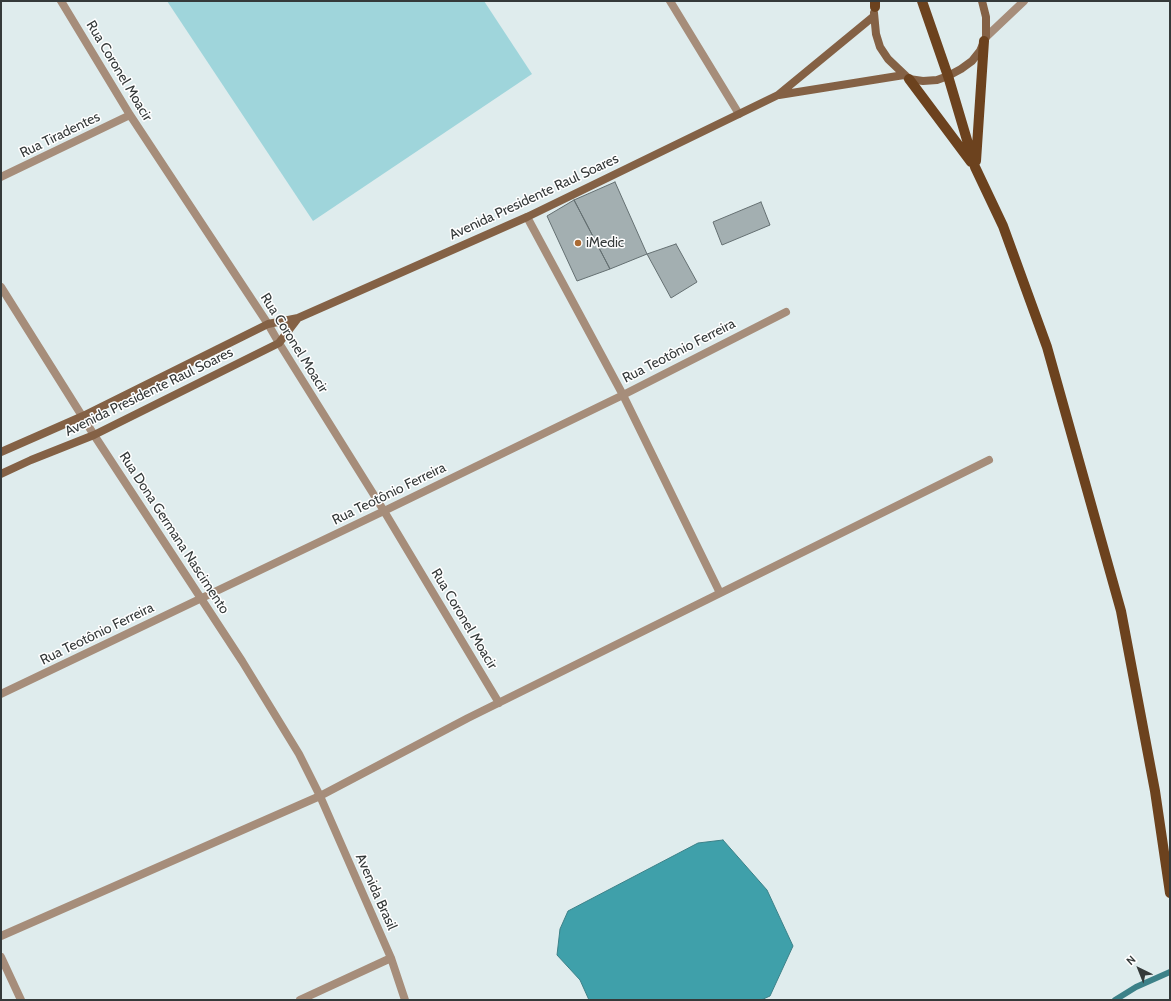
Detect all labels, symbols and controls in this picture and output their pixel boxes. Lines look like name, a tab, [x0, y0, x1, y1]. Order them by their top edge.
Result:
street label: Rua Coronel Moacir	[82, 18, 156, 124]
street label: Rua Tiradentes	[17, 108, 103, 162]
street label: Avenida Presidente Raul Soares	[447, 150, 621, 244]
place label: iMedic	[586, 235, 624, 251]
marker: iMedic	[573, 238, 583, 248]
street label: Rua Coronel Moacir	[257, 290, 331, 396]
street label: Rua Teotônio Ferreira	[620, 315, 738, 387]
street label: Avenida Presidente Raul Soares	[62, 344, 236, 440]
street label: Rua Dona Germana Nascimento	[115, 449, 233, 617]
street label: Rua Teotônio Ferreira	[329, 459, 449, 529]
street label: Rua Coronel Moacir	[427, 566, 501, 672]
street label: Rua Teotônio Ferreira	[37, 599, 157, 669]
street label: Avenida Brasil	[352, 851, 400, 933]
north arrow	[1119, 949, 1159, 989]
text: N	[1123, 952, 1138, 968]

